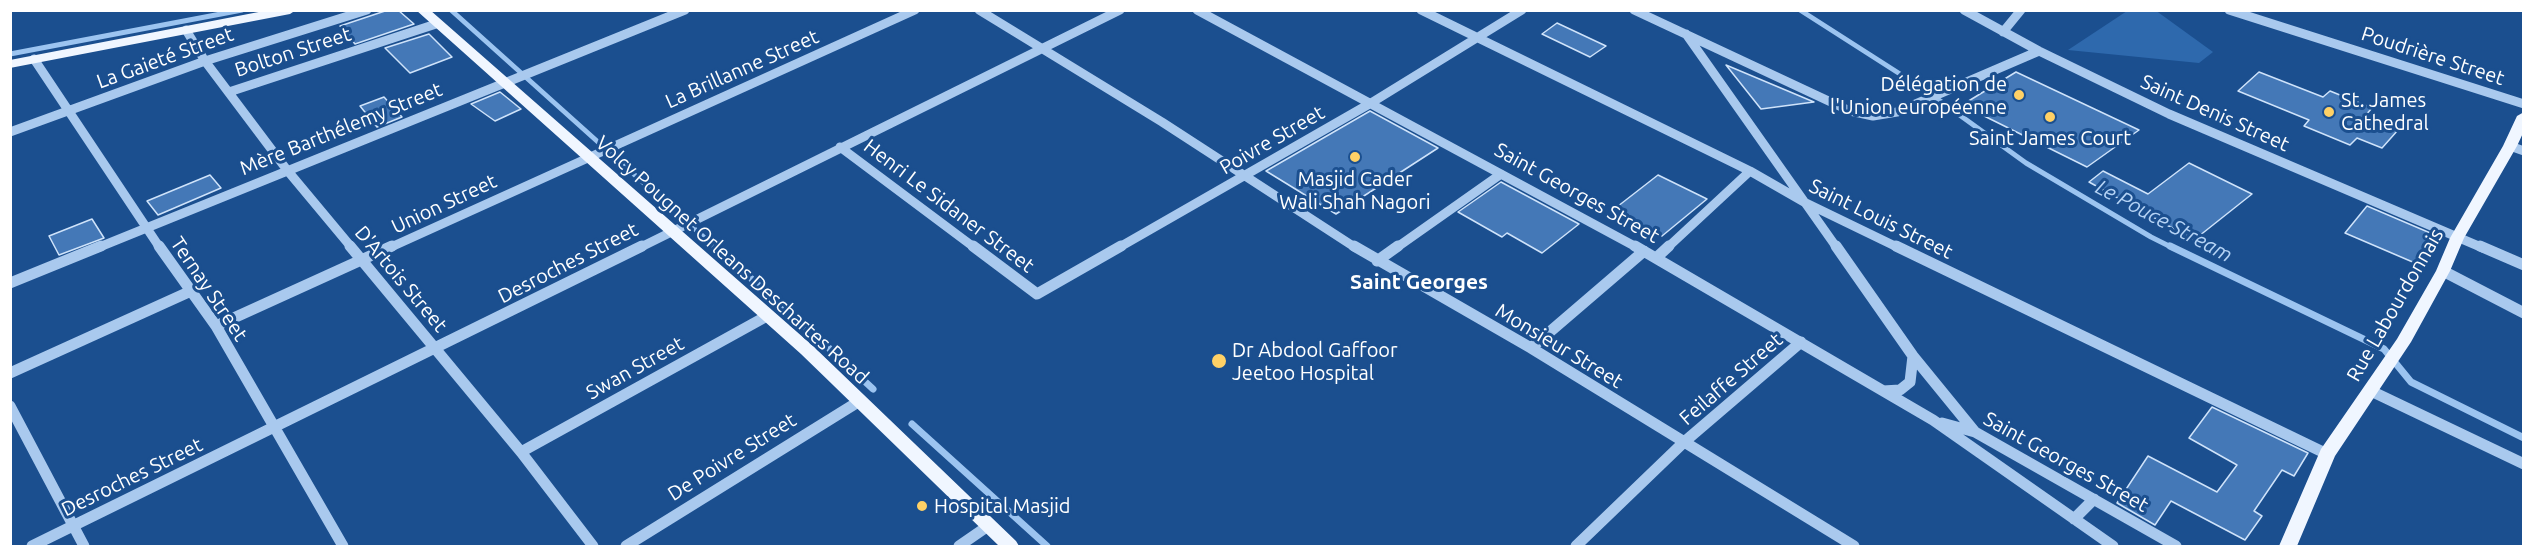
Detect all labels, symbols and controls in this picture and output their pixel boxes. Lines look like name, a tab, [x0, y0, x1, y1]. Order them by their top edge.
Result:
street label: La Gaieté Street	[93, 22, 237, 94]
street label: Bolton Street	[232, 22, 354, 82]
street label: Poudrière Street	[2358, 22, 2508, 90]
street label: La Brillanne Street	[662, 24, 822, 114]
street label: Saint Denis Street	[2137, 69, 2293, 157]
place label: Délégation de l'Union européenne	[1830, 72, 2007, 119]
street label: Mère Barthélemy Street	[236, 77, 446, 181]
marker: Délégation de l'Union européenne	[2012, 88, 2026, 102]
place label: St. James Cathedral	[2341, 88, 2429, 135]
street label: Poivre Street	[1215, 100, 1329, 180]
marker: St. James Cathedral	[2322, 105, 2336, 119]
marker: Saint James Court	[2043, 110, 2057, 124]
place label: Saint James Court	[1969, 126, 2131, 150]
street label: Volcy Pougnet Orleans Deschartes Road	[591, 131, 873, 389]
street label: Henri Le Sidaner Street	[859, 134, 1039, 278]
street label: Saint Georges Street	[1490, 138, 1664, 248]
marker: Masjid Cader Wali Shah Nagori	[1348, 150, 1362, 164]
place label: Masjid Cader Wali Shah Nagori	[1279, 167, 1431, 214]
street label: Union Street	[388, 169, 500, 239]
street label: Saint Louis Street	[1805, 174, 1957, 264]
water label: Le Pouce Stream	[2091, 174, 2237, 268]
street label: Desroches Street	[494, 217, 642, 309]
street label: D'Artois Street	[350, 221, 452, 337]
street label: Rue Labourdonnais	[2342, 224, 2448, 386]
street label: Ternay Street	[165, 232, 253, 346]
district label: Saint Georges	[1350, 269, 1488, 295]
street label: Monsieur Street	[1491, 299, 1627, 393]
street label: Feilaffe Street	[1675, 328, 1787, 430]
street label: Swan Street	[582, 331, 688, 405]
place label: Dr Abdool Gaffoor Jeetoo Hospital	[1232, 338, 1398, 385]
marker: Dr Abdool Gaffoor Jeetoo Hospital	[1210, 352, 1228, 370]
street label: Saint Georges Street	[1979, 407, 2153, 517]
street label: De Poivre Street	[663, 408, 801, 506]
street label: Desroches Street	[58, 432, 206, 522]
place label: Hospital Masjid	[934, 494, 1071, 518]
marker: Hospital Masjid	[915, 499, 929, 513]

